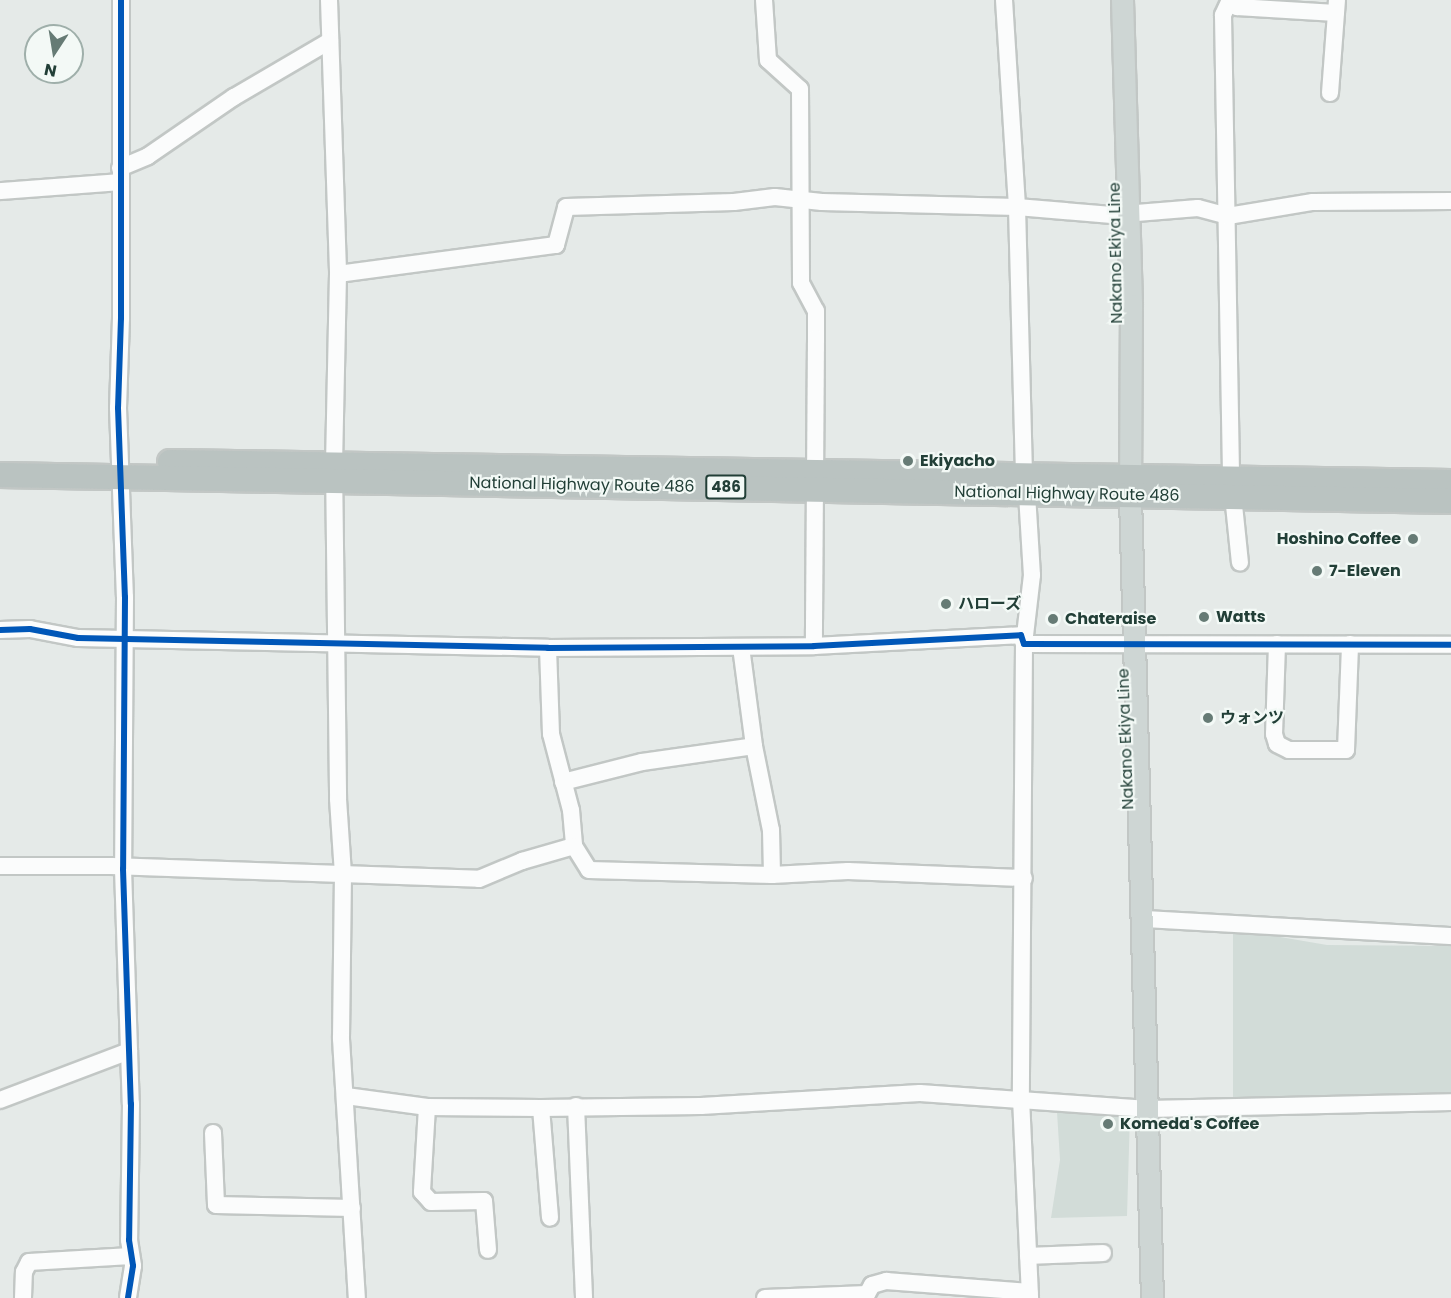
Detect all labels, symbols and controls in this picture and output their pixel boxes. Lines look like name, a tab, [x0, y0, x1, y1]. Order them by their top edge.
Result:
north arrow	[24, 24, 84, 84]
text: N	[42, 58, 59, 83]
street label: Nakano Ekiya Line	[1105, 182, 1127, 324]
place label: Ekiyacho	[920, 451, 995, 471]
marker: Ekiyacho	[901, 454, 915, 468]
street label: National Highway Route 486	[469, 473, 695, 497]
road number: 486	[705, 475, 747, 499]
street label: National Highway Route 486	[954, 482, 1180, 506]
place label: Hoshino Coffee	[1277, 529, 1401, 549]
marker: Hoshino Coffee	[1406, 532, 1420, 546]
place label: 7-Eleven	[1329, 561, 1401, 581]
marker: 7-Eleven	[1310, 564, 1324, 578]
place label: ハローズ	[958, 594, 1022, 614]
marker: ハローズ	[939, 597, 953, 611]
place label: Watts	[1216, 607, 1266, 627]
place label: Chateraise	[1065, 609, 1156, 629]
marker: Watts	[1197, 610, 1211, 624]
marker: Chateraise	[1046, 612, 1060, 626]
street label: Nakano Ekiya Line	[1114, 668, 1138, 810]
place label: ウォンツ	[1220, 708, 1284, 728]
marker: ウォンツ	[1201, 711, 1215, 725]
place label: Komeda's Coffee	[1120, 1114, 1259, 1134]
marker: Komeda's Coffee	[1101, 1117, 1115, 1131]

